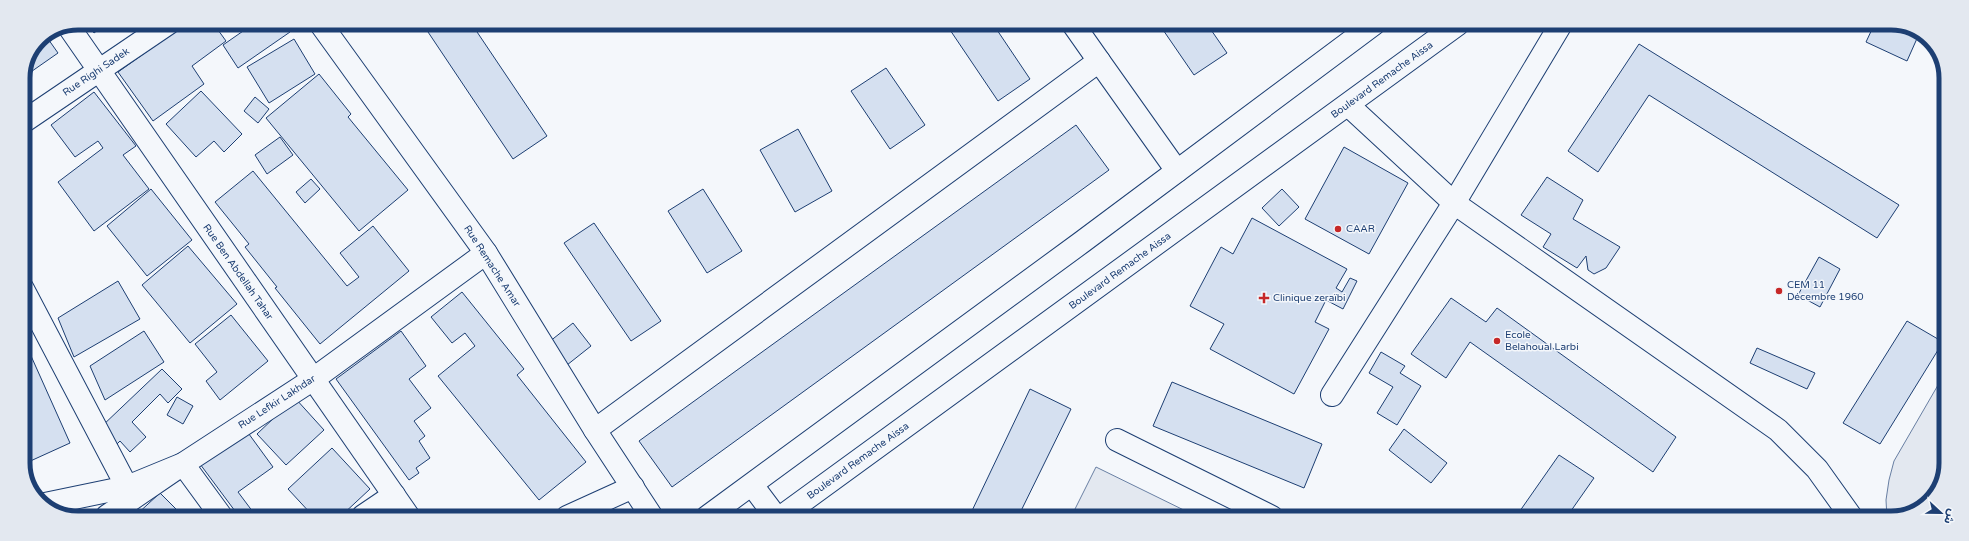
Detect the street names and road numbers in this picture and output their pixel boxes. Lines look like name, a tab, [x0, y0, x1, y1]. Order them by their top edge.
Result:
street label: Boulevard Remache Aissa	[1329, 39, 1435, 121]
street label: Rue Righi Sadek	[60, 45, 132, 99]
street label: Rue Ben Abdellah Tahar	[200, 222, 276, 322]
street label: Rue Remache Amar	[461, 223, 523, 309]
street label: Boulevard Remache Aissa	[1067, 230, 1173, 312]
street label: Rue Lefkir Lakhdar	[236, 372, 318, 431]
street label: Boulevard Remache Aissa	[805, 420, 911, 502]

